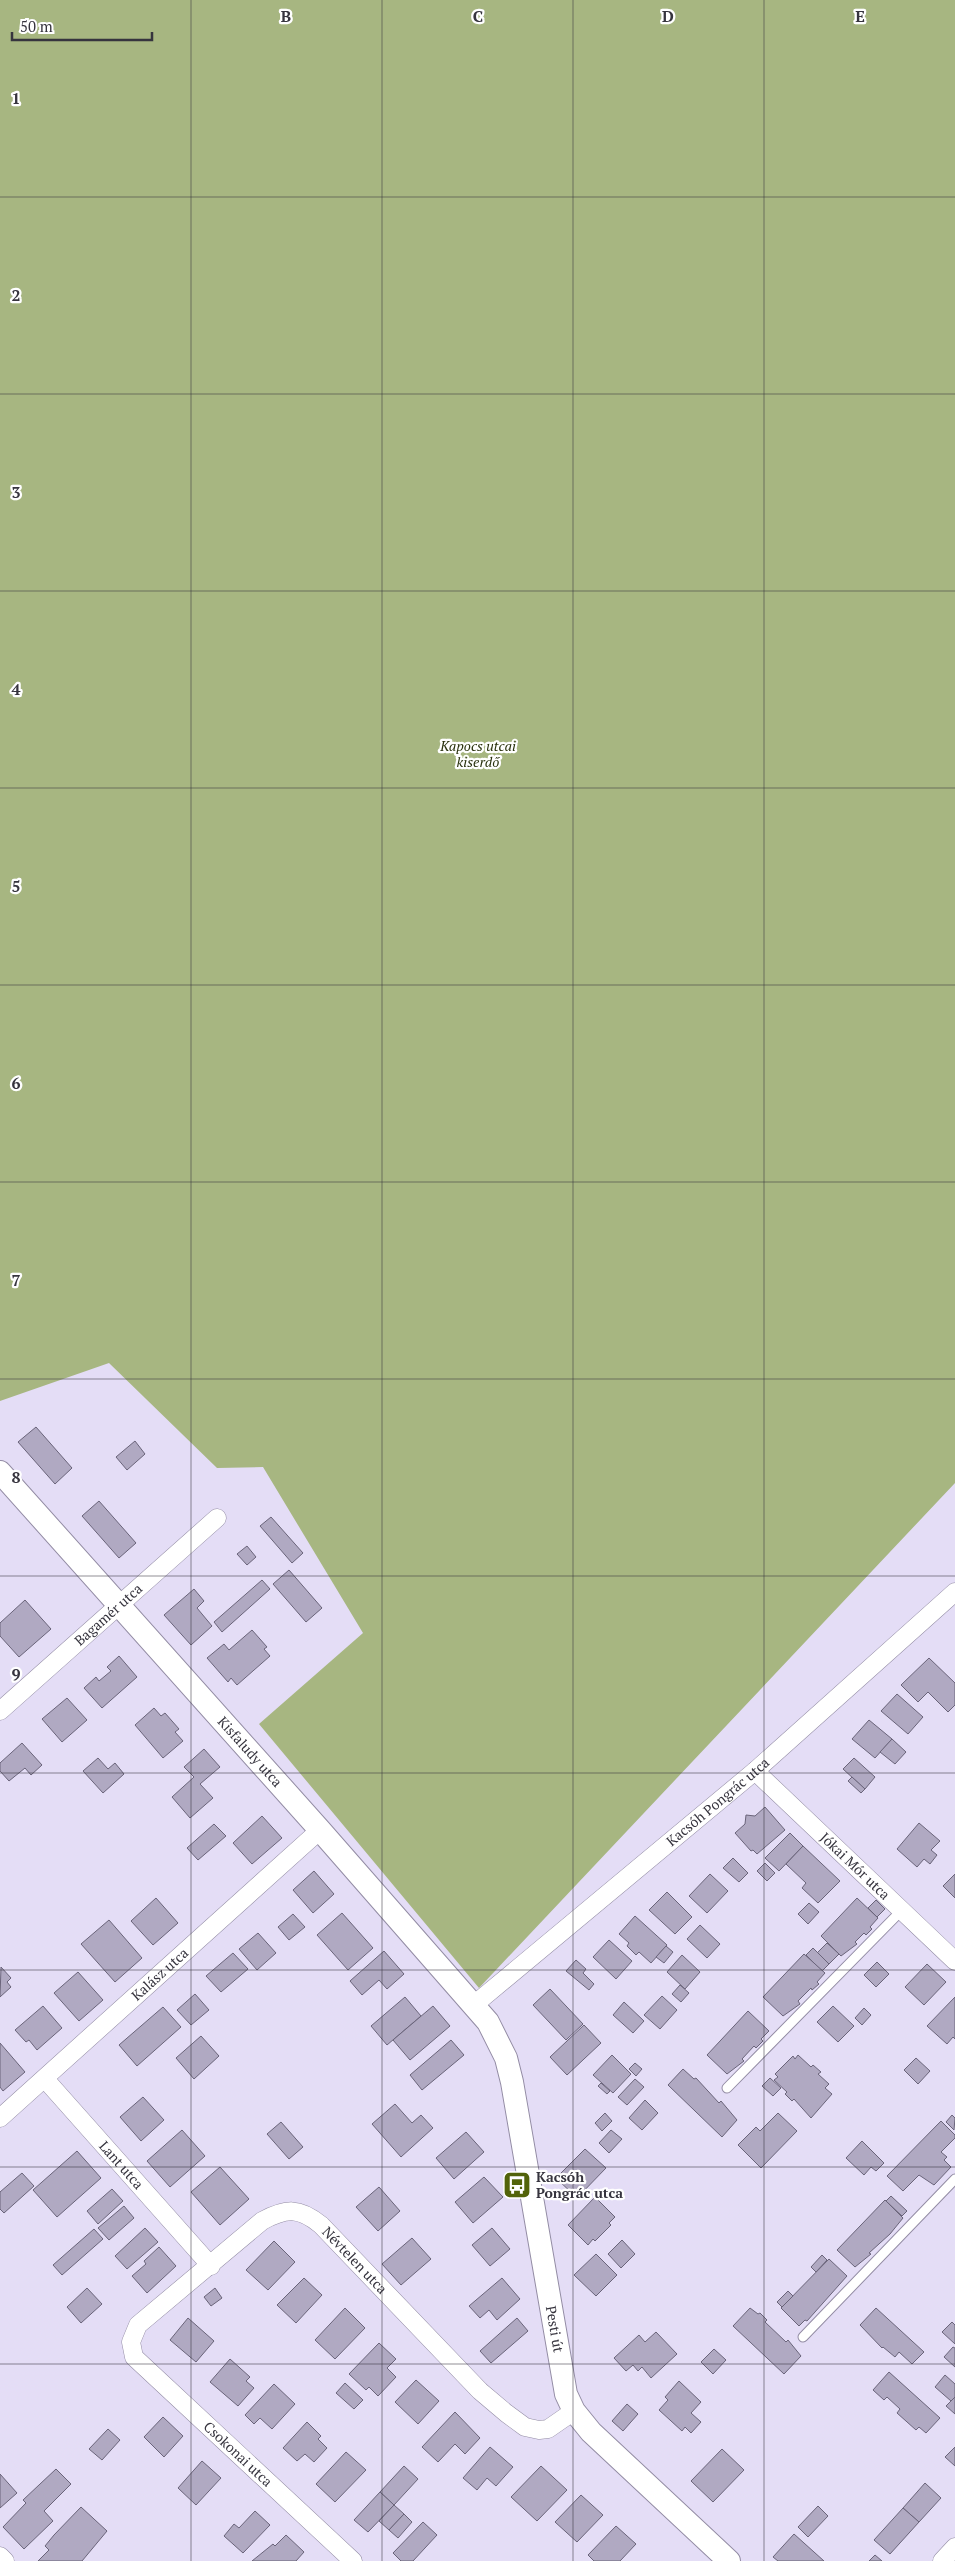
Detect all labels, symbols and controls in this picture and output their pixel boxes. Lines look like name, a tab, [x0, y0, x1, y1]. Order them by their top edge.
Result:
text: B	[281, 5, 291, 27]
text: C	[473, 5, 483, 27]
text: D	[662, 5, 674, 27]
text: E	[855, 5, 865, 27]
scale bar	[12, 10, 152, 42]
text: 50 m	[20, 16, 53, 36]
text: 1	[11, 87, 21, 109]
text: 2	[11, 284, 21, 306]
text: 3	[11, 481, 21, 503]
text: 4	[11, 678, 21, 700]
park label: Kapocs utcai kiserdő	[439, 736, 516, 771]
text: 5	[11, 875, 21, 897]
text: 6	[11, 1072, 21, 1094]
text: 7	[11, 1269, 21, 1291]
text: 8	[11, 1466, 21, 1488]
street label: Bagamér utca	[70, 1579, 146, 1650]
text: 9	[11, 1663, 21, 1685]
street label: Kisfaludy utca	[214, 1712, 287, 1791]
street label: Kacsóh Pongrác utca	[662, 1753, 773, 1850]
street label: Jókai Mór utca	[816, 1828, 895, 1904]
street label: Kalász utca	[127, 1943, 192, 2004]
street label: Lant utca	[95, 2136, 148, 2193]
place label: Kacsóh Pongrác utca	[536, 2167, 623, 2202]
bus stop icon: Kacsóh Pongrác utca	[502, 2170, 532, 2200]
street label: Névtelen utca	[318, 2222, 392, 2298]
street label: Pesti út	[542, 2304, 569, 2355]
street label: Csokonai utca	[200, 2417, 277, 2490]

